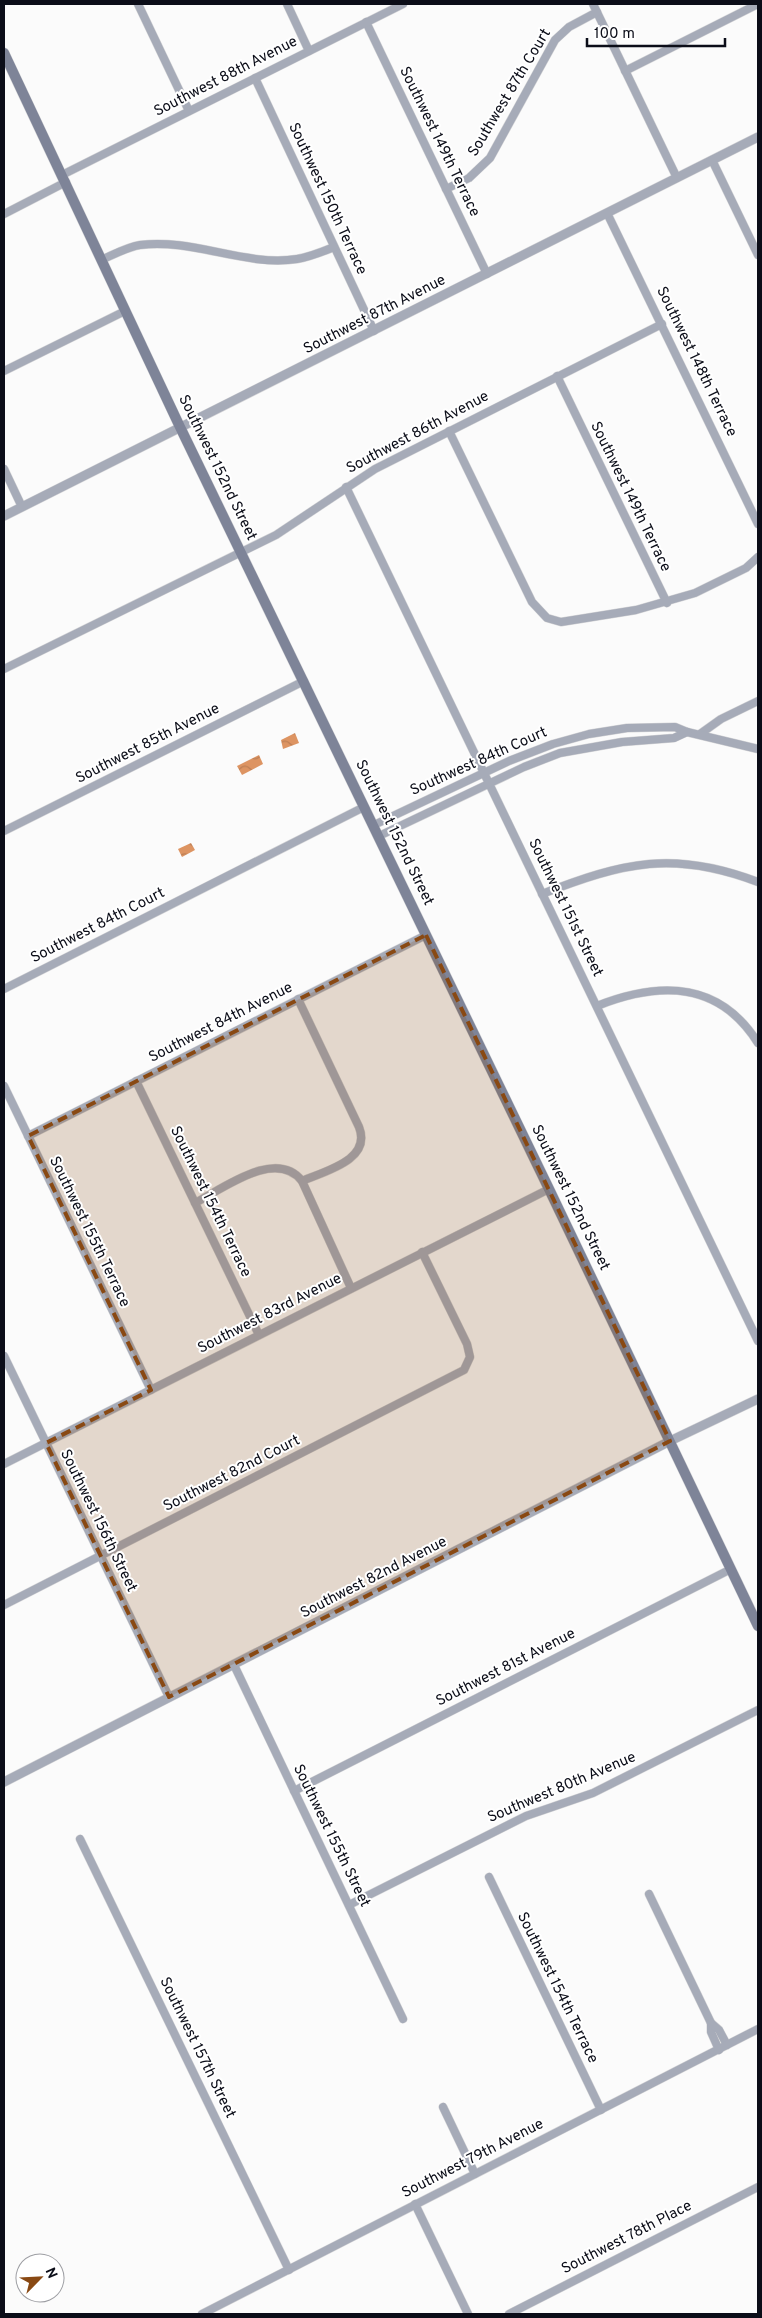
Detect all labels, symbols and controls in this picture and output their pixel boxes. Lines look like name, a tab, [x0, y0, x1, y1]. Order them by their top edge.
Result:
scale bar	[587, 15, 724, 47]
text: 100 m	[594, 25, 635, 44]
street label: Southwest 87th Court	[464, 26, 556, 160]
street label: Southwest 88th Avenue	[151, 33, 301, 121]
street label: Southwest 149th Terrace	[394, 64, 484, 220]
street label: Southwest 150th Terrace	[283, 120, 371, 278]
street label: Southwest 87th Avenue	[301, 271, 449, 359]
street label: Southwest 148th Terrace	[651, 284, 741, 440]
street label: Southwest 86th Avenue	[343, 387, 493, 479]
street label: Southwest 152nd Street	[173, 392, 261, 544]
street label: Southwest 149th Terrace	[585, 419, 675, 575]
street label: Southwest 85th Avenue	[73, 699, 223, 789]
street label: Southwest 84th Court	[408, 723, 550, 801]
street label: Southwest 152nd Street	[350, 757, 438, 909]
street label: Southwest 151st Street	[523, 836, 607, 980]
street label: Southwest 84th Court	[28, 884, 168, 968]
street label: Southwest 84th Avenue	[146, 978, 296, 1068]
street label: Southwest 152nd Street	[526, 1122, 614, 1274]
street label: Southwest 154th Terrace	[165, 1123, 255, 1281]
street label: Southwest 155th Terrace	[44, 1153, 134, 1311]
street label: Southwest 83rd Avenue	[195, 1269, 345, 1359]
street label: Southwest 82nd Court	[160, 1431, 304, 1517]
street label: Southwest 156th Street	[55, 1447, 141, 1595]
street label: Southwest 82nd Avenue	[298, 1533, 450, 1623]
street label: Southwest 81st Avenue	[433, 1625, 579, 1711]
street label: Southwest 80th Avenue	[485, 1748, 639, 1828]
street label: Southwest 155th Street	[288, 1761, 374, 1911]
street label: Southwest 154th Terrace	[512, 1909, 602, 2067]
street label: Southwest 157th Street	[155, 1974, 239, 2122]
street label: Southwest 79th Avenue	[399, 2115, 547, 2203]
street label: Southwest 78th Place	[559, 2197, 695, 2279]
north arrow	[15, 2253, 65, 2303]
text: N	[41, 2265, 60, 2281]

